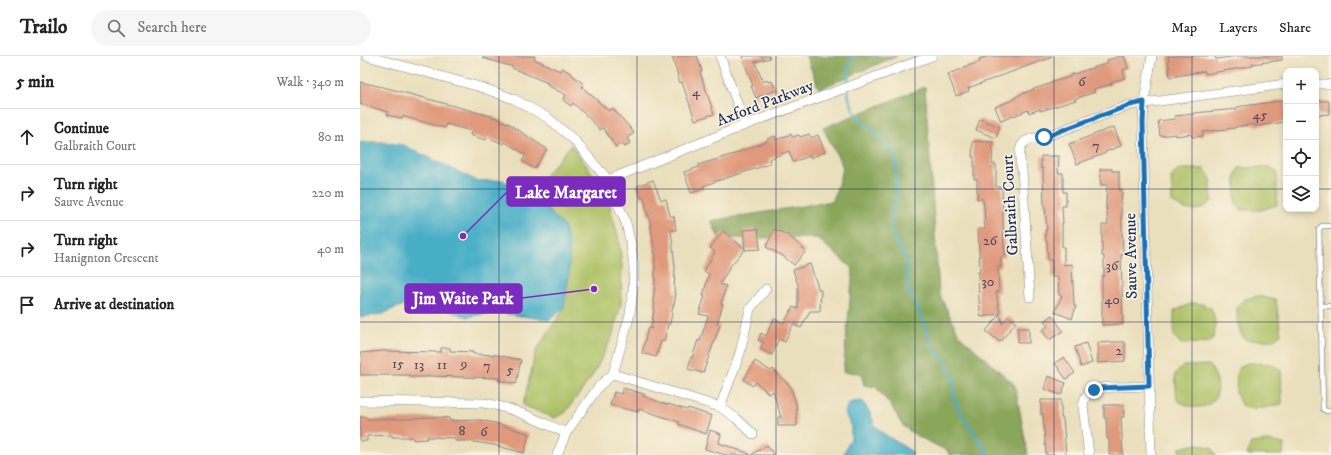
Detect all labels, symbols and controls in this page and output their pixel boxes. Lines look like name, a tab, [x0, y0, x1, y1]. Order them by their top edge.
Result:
search box	[91, 10, 371, 46]
text: Trailo	[20, 16, 67, 39]
icon: search	[105, 17, 127, 39]
text: Search here	[137, 18, 207, 37]
text: Map	[1171, 19, 1197, 37]
text: Layers	[1219, 19, 1257, 37]
text: Share	[1279, 19, 1311, 37]
map controls	[1283, 68, 1319, 212]
button: +	[1283, 68, 1319, 104]
text: 5 min	[16, 71, 54, 93]
house number: 6	[1078, 73, 1086, 91]
text: Walk · 340 m	[276, 74, 344, 90]
street label: Axford Parkway	[714, 75, 817, 131]
house number: 4	[692, 83, 701, 101]
button: −	[1283, 104, 1319, 140]
house number: 45	[1253, 106, 1268, 124]
text: Continue	[54, 119, 109, 138]
icon: ahead	[16, 126, 38, 148]
route start	[1035, 128, 1053, 146]
text: 80 m	[318, 129, 344, 145]
house number: 7	[1092, 137, 1100, 155]
text: Galbraith Court	[54, 138, 136, 154]
button: locate	[1283, 140, 1319, 176]
street label: Galbraith Court	[997, 154, 1023, 256]
text: Turn right	[54, 175, 117, 194]
button: layers	[1283, 176, 1319, 212]
callout: Lake Margaret	[507, 177, 625, 206]
icon: right	[16, 182, 38, 204]
text: Lake Margaret	[515, 182, 617, 204]
text: 220 m	[312, 185, 344, 201]
text: Sauve Avenue	[54, 194, 124, 210]
street label: Sauve Avenue	[1120, 212, 1142, 299]
text: Turn right	[54, 231, 117, 250]
house number: 26	[983, 232, 998, 250]
icon: right	[16, 238, 38, 260]
text: 40 m	[317, 241, 344, 257]
text: Hanignton Crescent	[54, 250, 159, 266]
house number: 36	[1106, 257, 1119, 275]
house number: 30	[982, 273, 994, 291]
callout: Jim Waite Park	[405, 284, 522, 313]
text: Jim Waite Park	[410, 288, 514, 310]
house number: 40	[1104, 291, 1120, 309]
icon: arrive	[16, 294, 38, 316]
text: Arrive at destination	[54, 295, 174, 314]
house number: 2	[1116, 342, 1123, 360]
house number: 15	[392, 355, 404, 373]
house number: 9	[460, 355, 468, 373]
house number: 13	[414, 356, 424, 374]
house number: 11	[437, 356, 447, 374]
house number: 7	[483, 357, 491, 375]
house number: 5	[507, 361, 514, 379]
route end	[1085, 381, 1103, 399]
house number: 8	[458, 422, 466, 440]
house number: 6	[480, 423, 488, 441]

